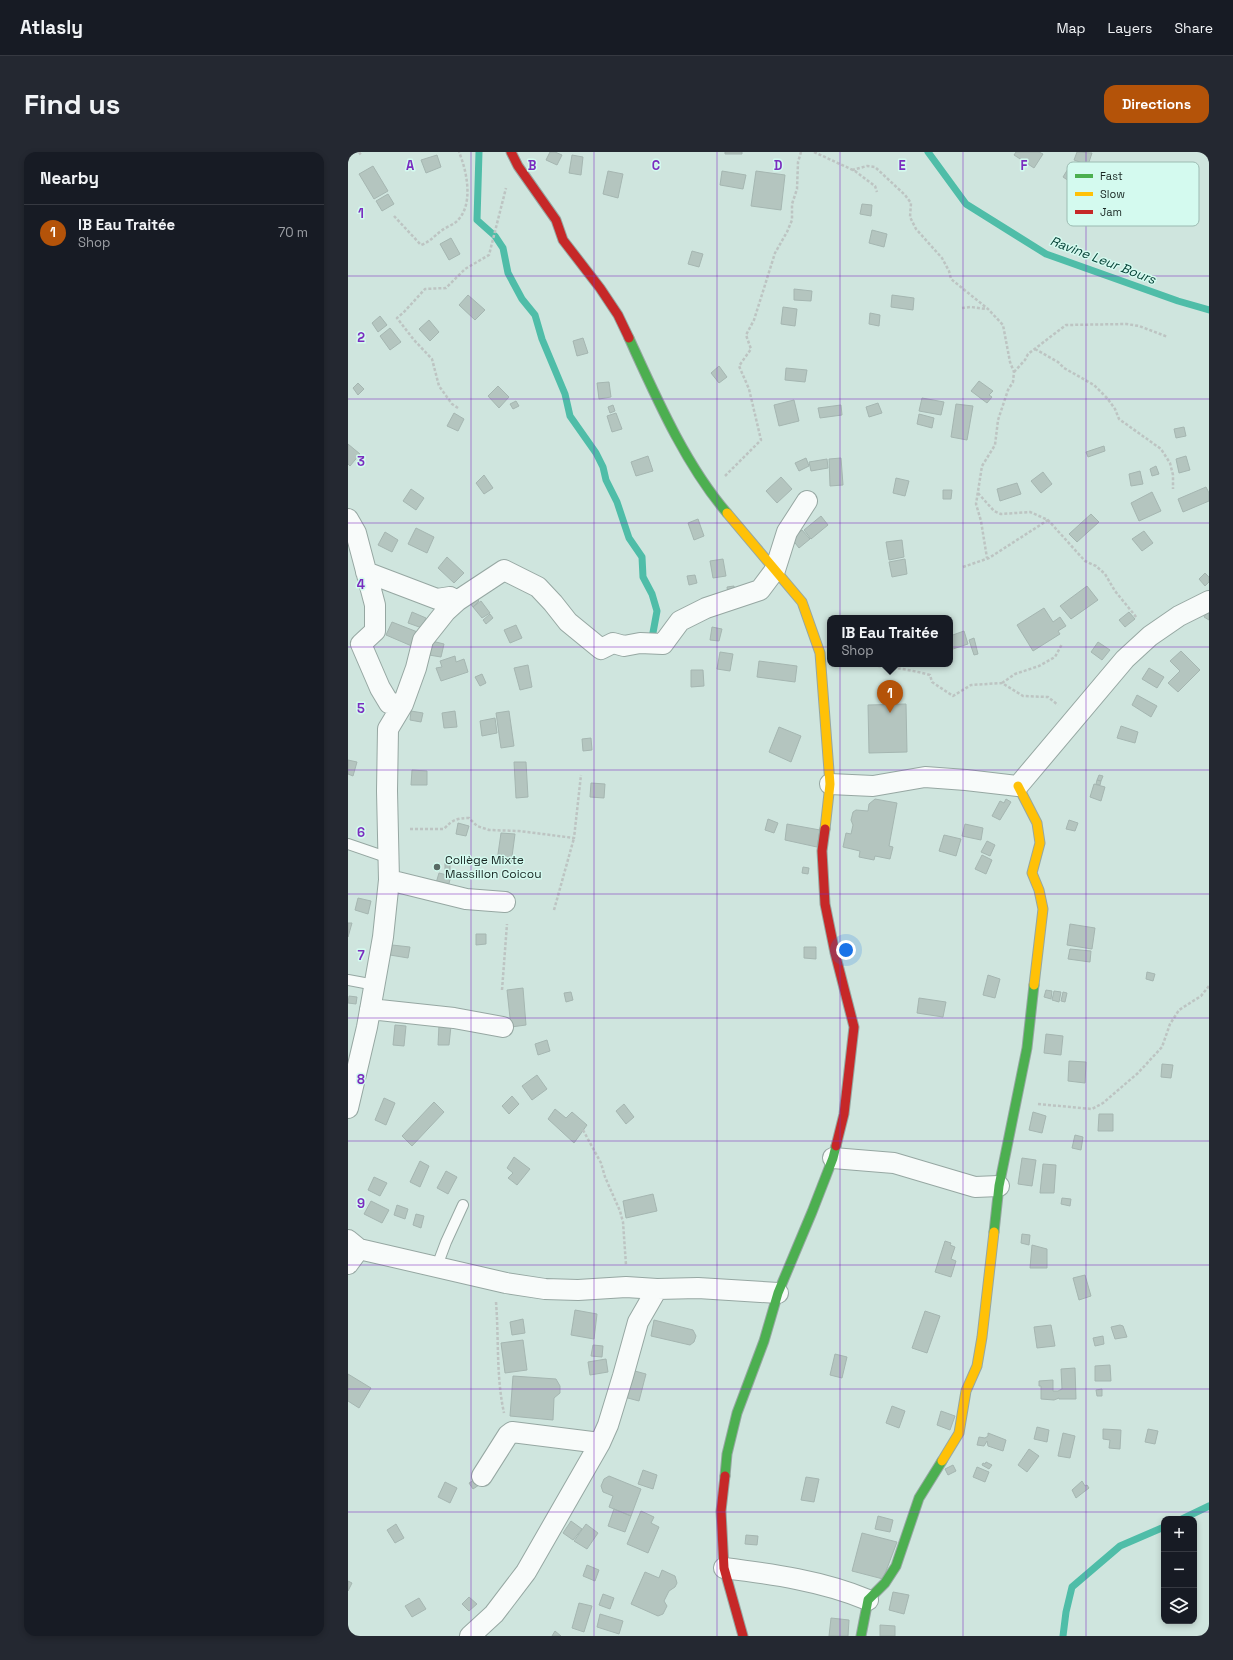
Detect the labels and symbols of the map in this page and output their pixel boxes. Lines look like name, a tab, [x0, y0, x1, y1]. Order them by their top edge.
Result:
text: A	[406, 157, 415, 174]
text: B	[528, 157, 537, 174]
text: C	[652, 157, 660, 174]
text: D	[774, 157, 783, 174]
text: E	[898, 157, 906, 174]
text: F	[1021, 157, 1028, 174]
legend	[1067, 162, 1199, 226]
text: Fast	[1100, 169, 1123, 183]
text: Slow	[1100, 187, 1125, 201]
text: 1	[358, 205, 364, 222]
text: Jam	[1100, 205, 1122, 219]
water label: Ravine Leur Bours	[1048, 232, 1159, 288]
text: 2	[357, 329, 365, 346]
text: 3	[357, 453, 365, 470]
text: 4	[357, 576, 365, 593]
pin: 1	[877, 680, 903, 713]
text: 5	[357, 700, 365, 717]
text: 6	[357, 824, 365, 841]
place label: Collège Mixte Massillon Coicou	[445, 852, 542, 882]
marker: Collège Mixte Massillon Coicou	[432, 862, 442, 872]
your location	[836, 940, 856, 960]
text: 7	[357, 947, 365, 964]
text: 8	[357, 1071, 365, 1088]
text: 9	[357, 1195, 365, 1212]

